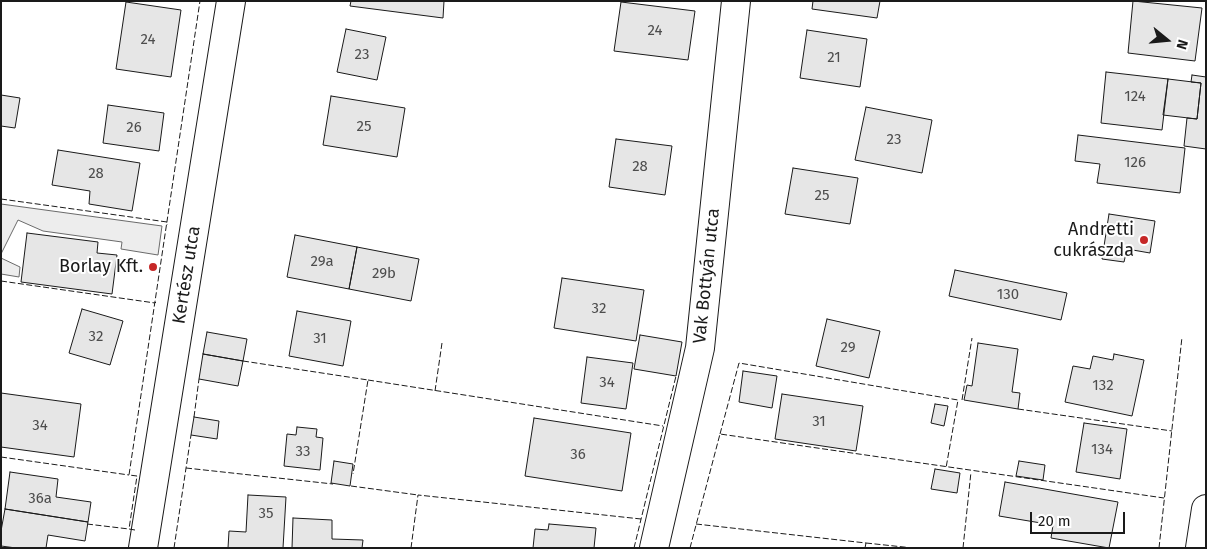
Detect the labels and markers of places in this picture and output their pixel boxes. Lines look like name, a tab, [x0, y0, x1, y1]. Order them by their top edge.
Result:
place label: Andretti cukrászda	[1053, 219, 1134, 262]
marker: Andretti cukrászda	[1138, 234, 1150, 246]
place label: Borlay Kft.	[59, 256, 143, 278]
marker: Borlay Kft.	[147, 261, 159, 273]

